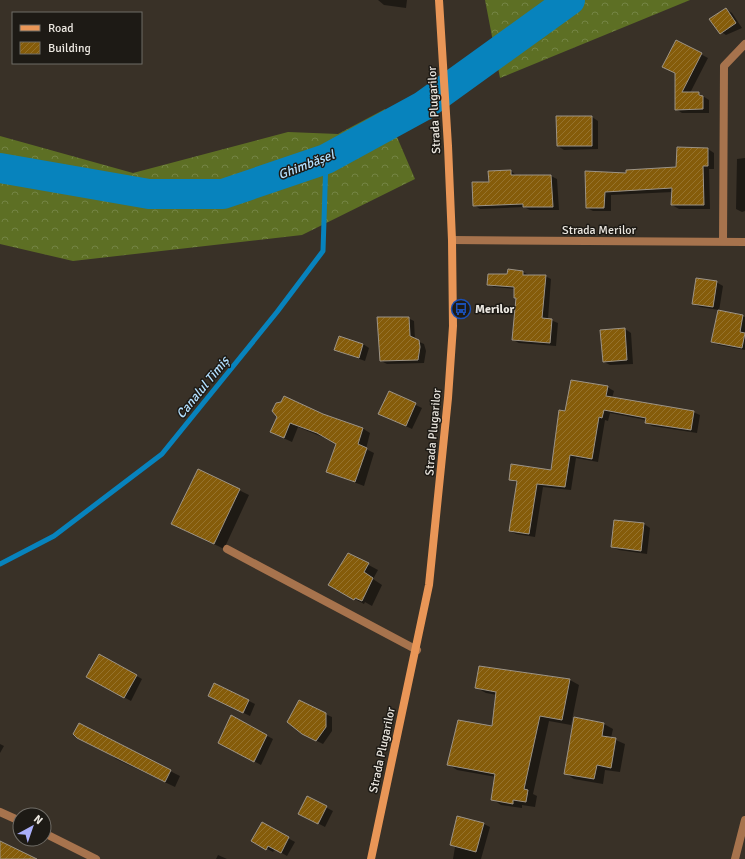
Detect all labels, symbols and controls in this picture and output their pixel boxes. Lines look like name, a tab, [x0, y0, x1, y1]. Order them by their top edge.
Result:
legend	[12, 12, 142, 64]
text: Road	[48, 21, 74, 36]
text: Building	[48, 41, 91, 56]
street label: Strada Plugarilor	[425, 65, 444, 154]
water label: Ghimbășel	[276, 147, 338, 183]
street label: Strada Merilor	[562, 223, 637, 238]
bus stop icon: Merilor	[450, 298, 472, 320]
place label: Merilor	[475, 302, 514, 317]
water label: Canalul Timiș	[173, 352, 233, 422]
street label: Strada Plugarilor	[422, 387, 445, 476]
street label: Strada Plugarilor	[366, 705, 399, 794]
north arrow	[12, 807, 52, 847]
text: N	[31, 812, 45, 827]

